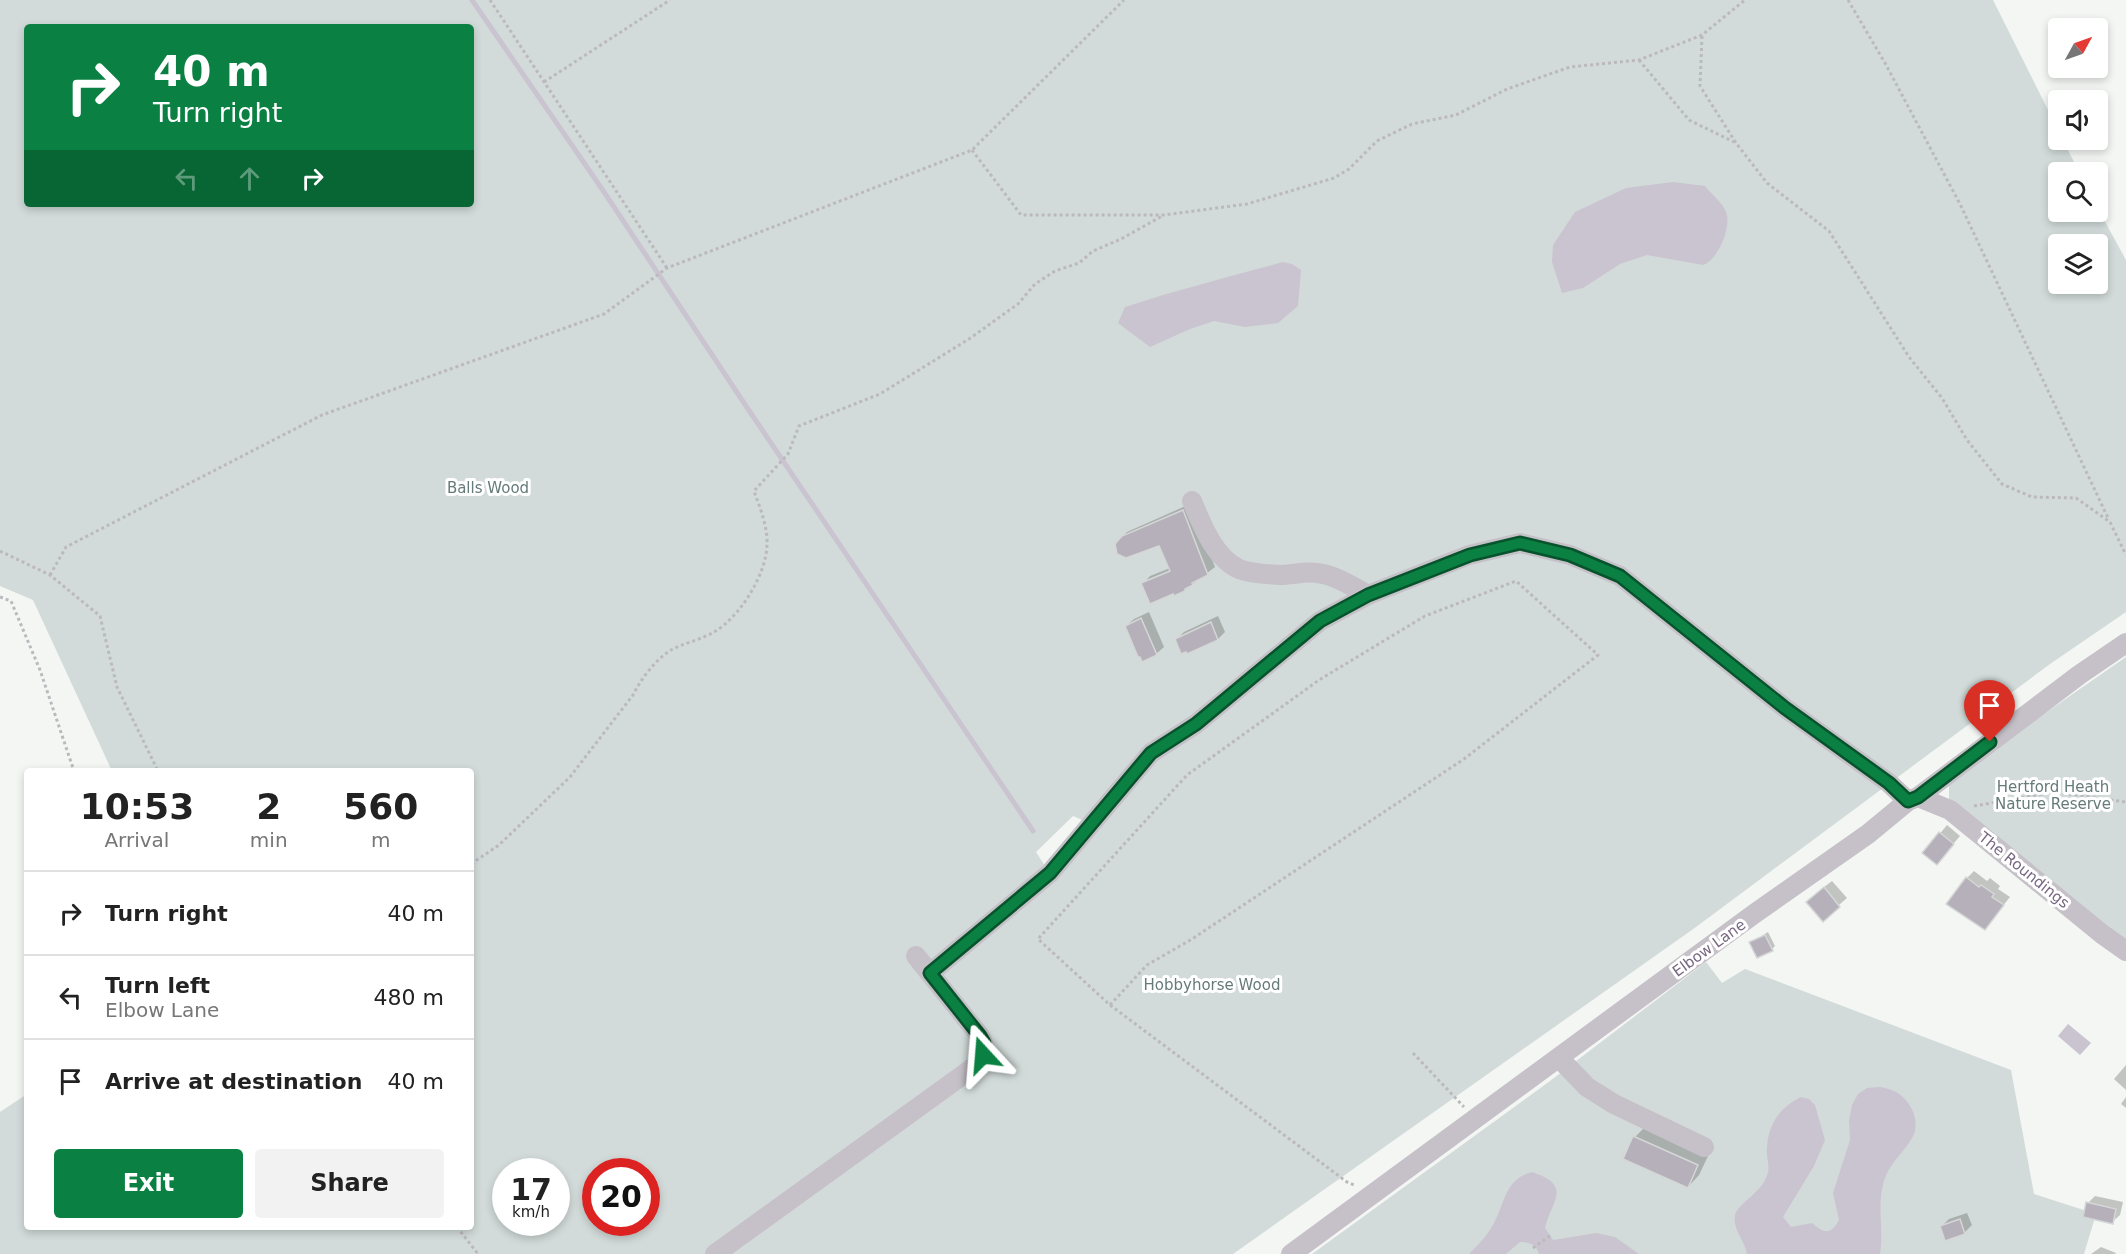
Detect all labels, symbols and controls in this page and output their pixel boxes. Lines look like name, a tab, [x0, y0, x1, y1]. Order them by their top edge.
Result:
north arrow	[2048, 18, 2108, 78]
map controls	[2048, 18, 2108, 294]
text: 40 m	[153, 47, 270, 96]
icon: right	[54, 48, 132, 126]
button: sound	[2048, 90, 2108, 150]
text: Turn right	[153, 97, 282, 128]
icon: left	[170, 162, 203, 195]
icon: ahead	[233, 162, 266, 195]
icon: right	[296, 162, 329, 195]
button: search	[2048, 162, 2108, 222]
button: layers	[2048, 234, 2108, 294]
park label: Balls Wood	[447, 479, 529, 497]
pin	[1964, 680, 2015, 742]
icon: arrive	[1973, 689, 2006, 722]
park label: Hertford Heath Nature Reserve	[1995, 778, 2111, 813]
text: 10:53	[80, 786, 194, 827]
text: 2	[256, 786, 281, 827]
text: 560	[343, 786, 418, 827]
street label: The Roundings	[1974, 827, 2073, 912]
text: Arrival	[104, 828, 169, 852]
text: min	[250, 828, 288, 852]
text: m	[371, 828, 391, 852]
icon: right	[54, 897, 87, 930]
text: Turn right	[105, 901, 228, 926]
text: 40 m	[388, 901, 444, 926]
street label: Elbow Lane	[1669, 916, 1749, 980]
text: Turn left	[105, 973, 210, 998]
park label: Hobbyhorse Wood	[1144, 976, 1280, 994]
icon: left	[54, 981, 87, 1014]
text: 480 m	[374, 985, 444, 1010]
text: Elbow Lane	[105, 998, 219, 1022]
position arrow	[951, 1023, 1015, 1087]
icon: arrive	[54, 1065, 87, 1098]
text: Arrive at destination	[105, 1069, 362, 1094]
text: 40 m	[388, 1069, 444, 1094]
button: Exit	[54, 1149, 243, 1218]
button: Share	[255, 1149, 444, 1218]
speed limit sign: 20	[582, 1158, 660, 1236]
text: 17	[510, 1172, 552, 1207]
text: km/h	[512, 1203, 550, 1221]

